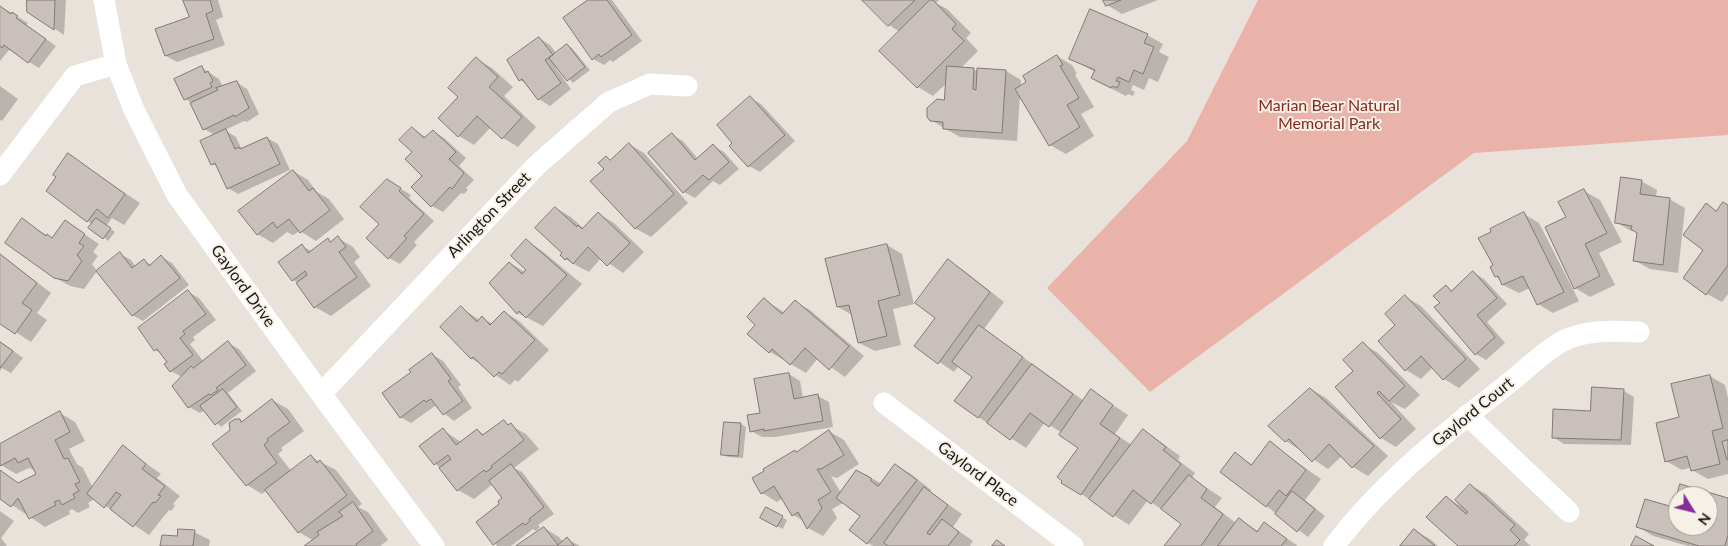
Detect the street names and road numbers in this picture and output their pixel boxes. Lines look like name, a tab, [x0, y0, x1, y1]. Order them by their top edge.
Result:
street label: Arlington Street	[443, 168, 535, 262]
street label: Gaylord Drive	[207, 241, 279, 331]
street label: Gaylord Court	[1428, 373, 1518, 451]
street label: Gaylord Place	[934, 437, 1022, 511]

